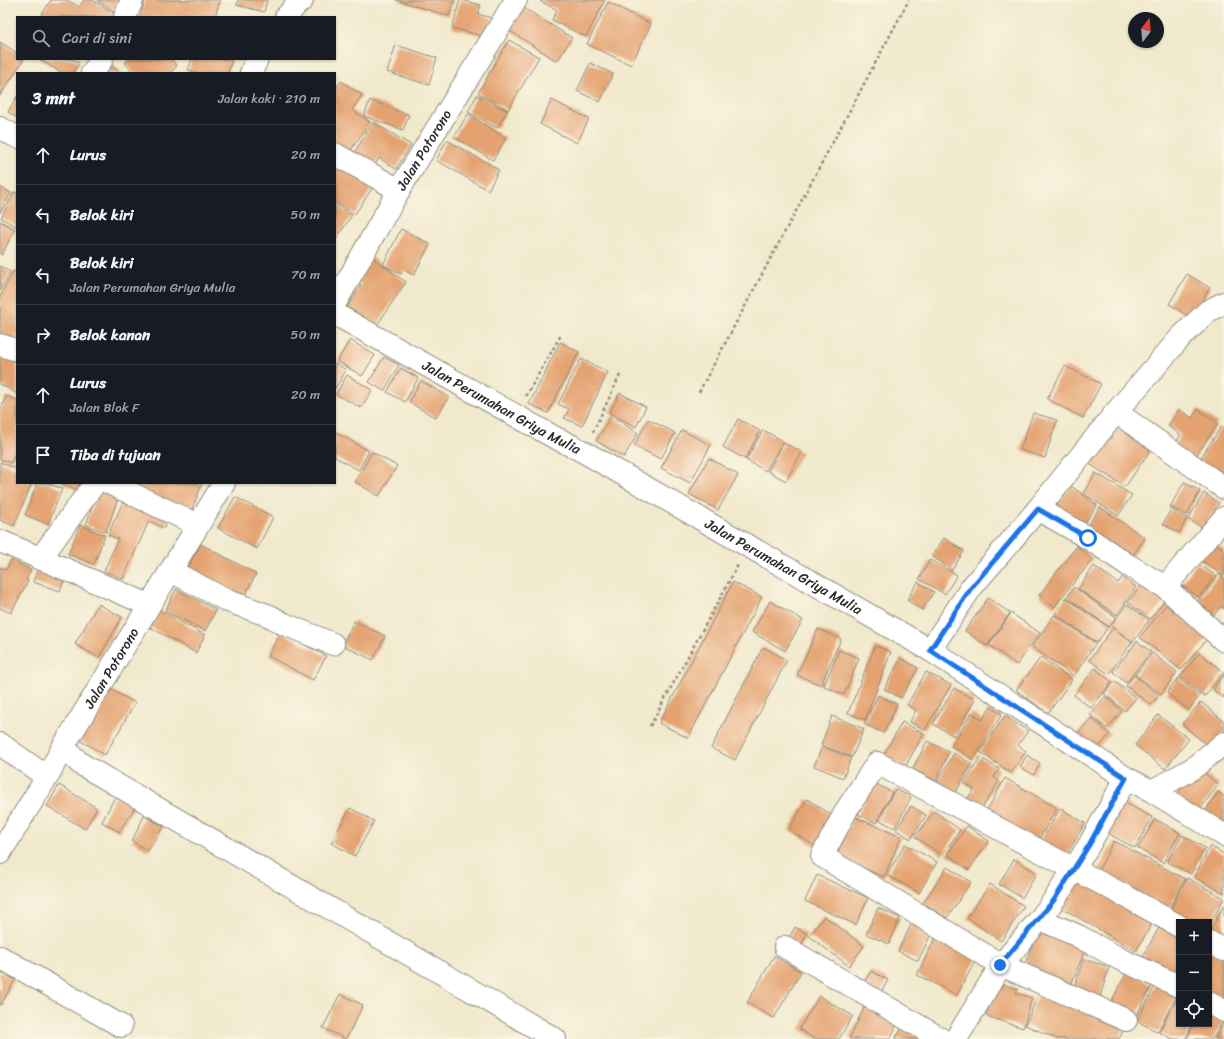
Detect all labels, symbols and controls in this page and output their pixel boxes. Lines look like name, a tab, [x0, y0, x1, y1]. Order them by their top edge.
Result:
north arrow	[1128, 12, 1164, 48]
search box	[16, 16, 336, 60]
text: Cari di sini	[62, 25, 132, 51]
icon: search	[30, 27, 52, 49]
text: 3 mnt	[32, 83, 75, 113]
text: Jalan kaki · 210 m	[218, 87, 320, 110]
street label: Jalan Potorono	[389, 105, 459, 196]
text: Lurus	[70, 142, 106, 168]
text: 20 m	[291, 143, 320, 166]
icon: ahead	[32, 144, 54, 166]
text: Belok kiri	[70, 202, 133, 228]
text: 50 m	[290, 203, 320, 226]
icon: left	[32, 204, 54, 226]
text: Belok kiri	[70, 250, 133, 276]
text: 70 m	[291, 263, 320, 286]
icon: left	[32, 264, 54, 286]
text: Jalan Perumahan Griya Mulia	[70, 276, 235, 299]
text: Belok kanan	[70, 322, 150, 348]
text: 50 m	[290, 323, 320, 346]
icon: right	[32, 324, 54, 346]
street label: Jalan Perumahan Griya Mulia	[417, 353, 586, 462]
text: Lurus	[70, 370, 106, 396]
text: 20 m	[291, 383, 320, 406]
icon: ahead	[32, 384, 54, 406]
text: Jalan Blok F	[70, 396, 139, 419]
text: Tiba di tujuan	[70, 442, 161, 468]
icon: arrive	[32, 444, 54, 466]
street label: Jalan Perumahan Griya Mulia	[699, 511, 868, 622]
route start	[1079, 529, 1097, 547]
street label: Jalan Potorono	[77, 623, 146, 714]
map controls	[1176, 919, 1212, 1027]
button: +	[1176, 919, 1212, 955]
button: −	[1176, 955, 1212, 991]
route end	[991, 956, 1009, 974]
button: locate	[1176, 991, 1212, 1027]

